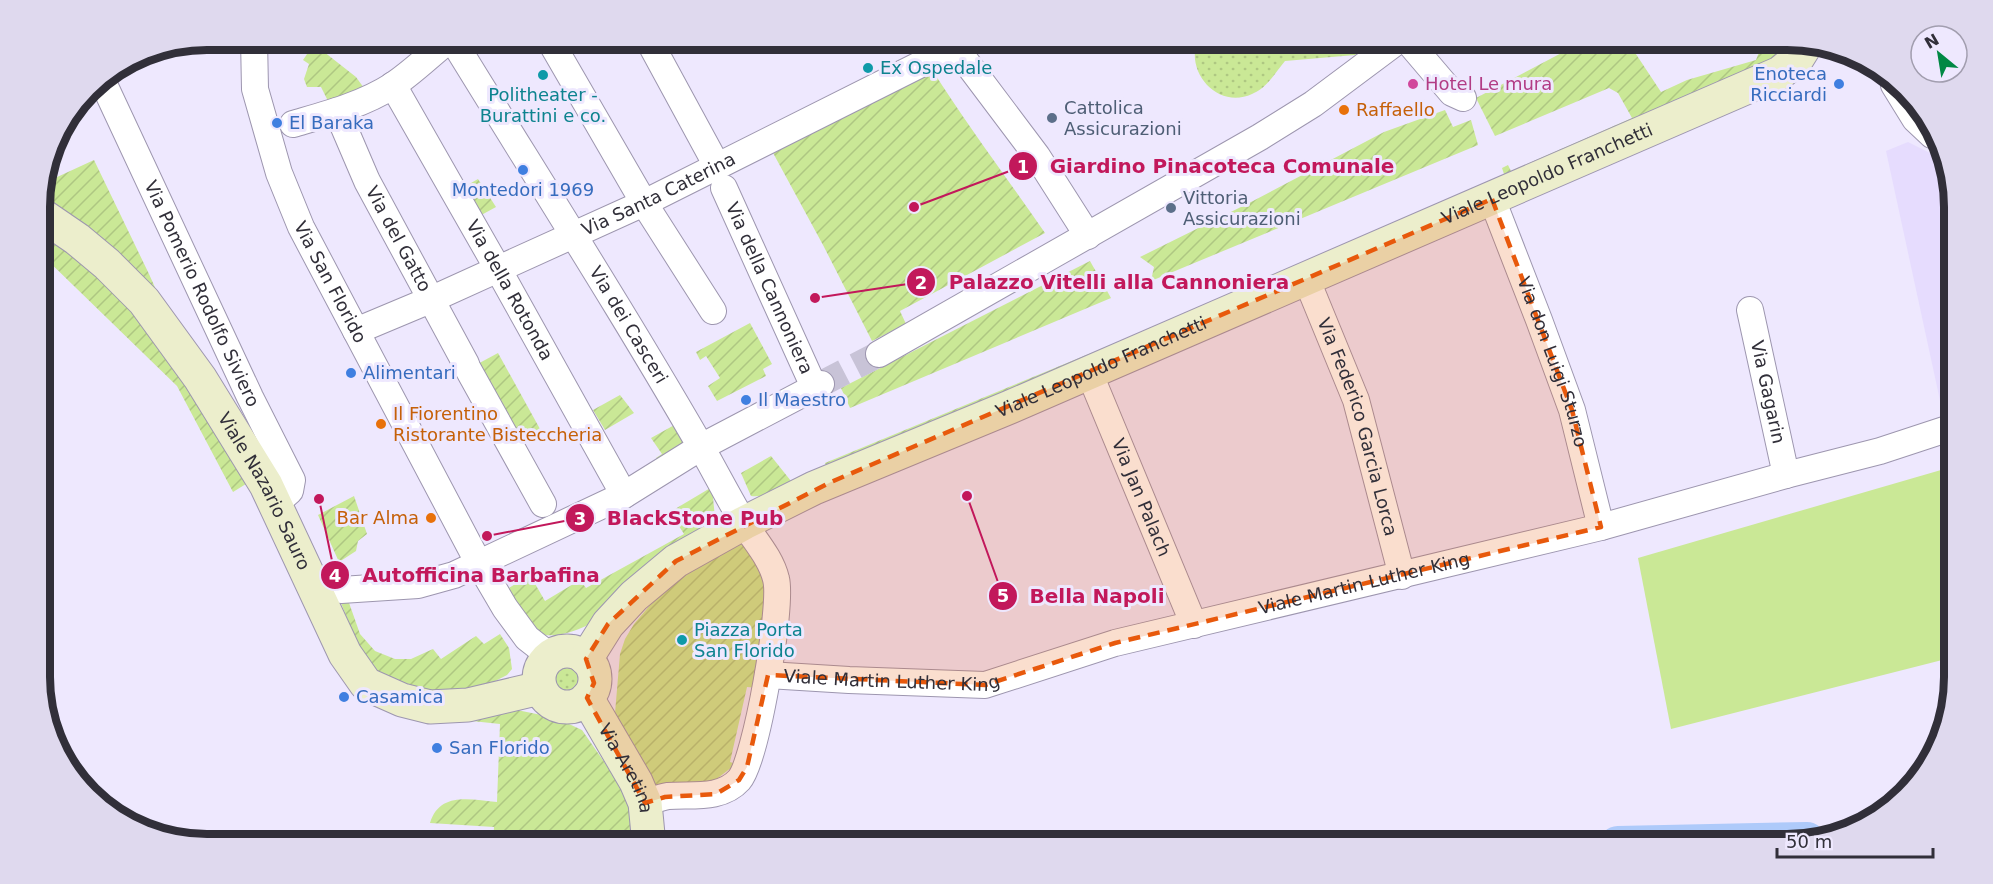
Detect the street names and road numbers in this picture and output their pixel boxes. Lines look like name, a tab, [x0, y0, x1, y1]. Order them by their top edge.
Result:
street label: Viale Leopoldo Franchetti	[1438, 119, 1656, 228]
street label: Via Santa Caterina	[578, 148, 739, 240]
street label: Via Pomerio Rodolfo Siviero	[140, 177, 264, 410]
street label: Via del Gatto	[362, 182, 436, 295]
street label: Via della Cannoniera	[722, 199, 818, 377]
street label: Via della Rotonda	[462, 216, 558, 364]
street label: Via San Florido	[290, 217, 371, 346]
street label: Via dei Casceri	[585, 262, 672, 387]
street label: Via don Luigi Sturzo	[1513, 274, 1592, 449]
street label: Viale Leopoldo Franchetti	[993, 312, 1210, 422]
street label: Via Federico Garcia Lorca	[1313, 314, 1402, 538]
street label: Via Gagarin	[1747, 338, 1790, 445]
street label: Viale Nazario Sauro	[214, 408, 315, 573]
street label: Via Jan Palach	[1108, 435, 1175, 559]
street label: Viale Martin Luther King	[1256, 548, 1472, 618]
street label: Viale Martin Luther King	[783, 665, 1002, 695]
street label: Via Aretina	[594, 720, 657, 814]

